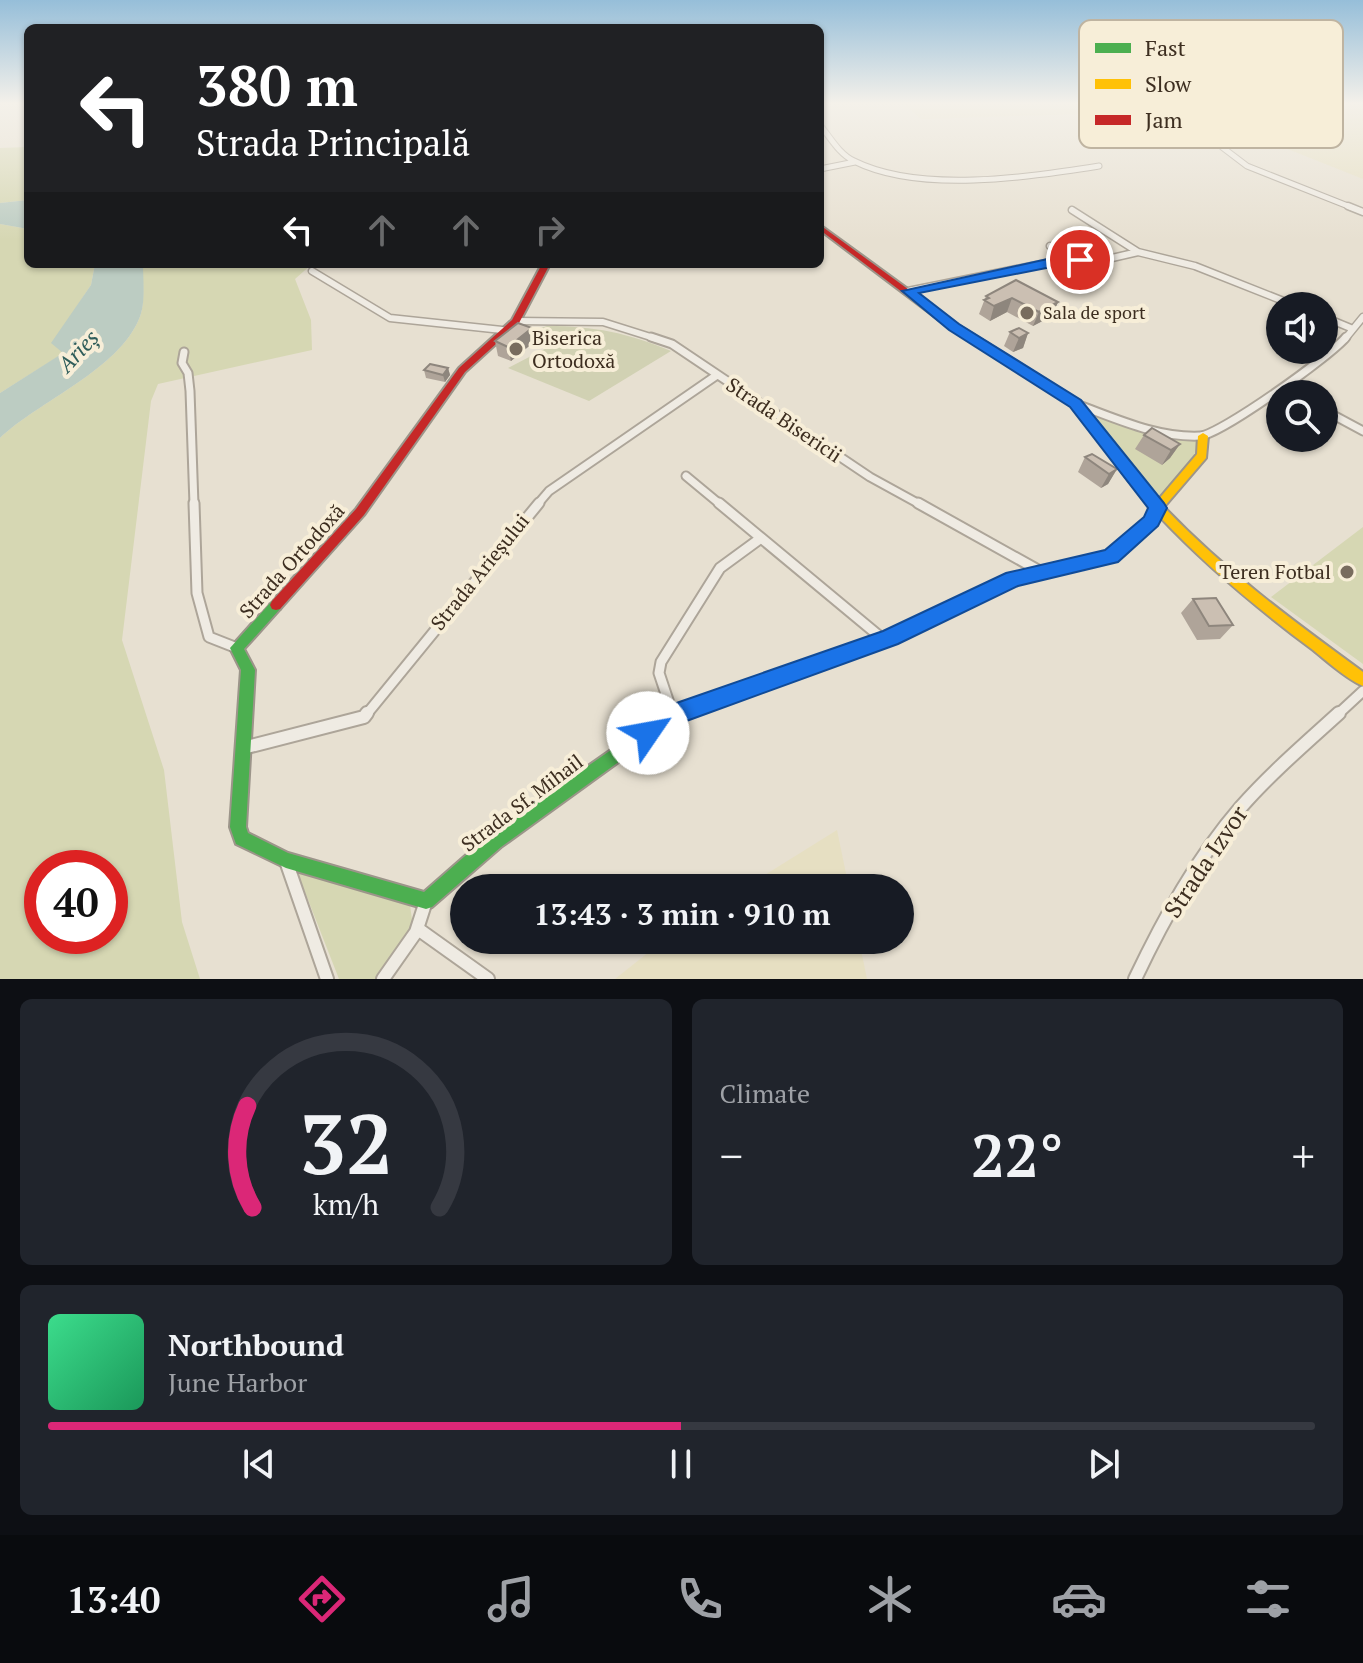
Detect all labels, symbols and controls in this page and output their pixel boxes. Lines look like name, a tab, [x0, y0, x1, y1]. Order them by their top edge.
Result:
legend	[1079, 20, 1343, 148]
text: Fast	[1145, 33, 1186, 62]
text: 380 m	[196, 48, 358, 122]
icon: left	[64, 56, 168, 160]
text: Slow	[1145, 69, 1192, 98]
text: Jam	[1145, 105, 1183, 134]
text: Strada Principală	[196, 119, 470, 166]
icon: left	[276, 208, 320, 252]
icon: ahead	[360, 208, 404, 252]
icon: ahead	[444, 208, 488, 252]
icon: right	[528, 208, 572, 252]
pin	[1046, 226, 1114, 294]
icon: arrive	[1058, 238, 1102, 282]
map controls	[1266, 292, 1338, 452]
button: sound	[1266, 292, 1338, 364]
place label: Sala de sport	[1043, 300, 1146, 324]
marker: Sala de sport	[1018, 304, 1036, 322]
water label: Arieș	[49, 323, 105, 380]
place label: Biserica Ortodoxă	[532, 324, 615, 374]
marker: Biserica Ortodoxă	[507, 340, 525, 358]
street label: Strada Bisericii	[721, 371, 847, 468]
button: search	[1266, 380, 1338, 452]
street label: Strada Ortodoxă	[233, 498, 350, 624]
street label: Strada Arieșului	[424, 508, 535, 636]
place label: Teren Fotbal	[1219, 558, 1331, 585]
marker: Teren Fotbal	[1338, 563, 1356, 581]
position arrow	[606, 691, 690, 775]
street label: Strada Sf. Mihail	[455, 748, 588, 857]
street label: Strada Izvor	[1156, 799, 1255, 924]
speed limit sign: 40	[24, 850, 128, 954]
text: 13:43 · 3 min · 910 m	[534, 894, 830, 934]
text: Climate	[720, 1076, 810, 1110]
text: 32	[299, 1088, 393, 1198]
text: 22°	[971, 1115, 1064, 1194]
text: −	[720, 1126, 743, 1185]
text: +	[1292, 1126, 1315, 1185]
text: km/h	[313, 1185, 379, 1223]
text: Northbound	[168, 1325, 344, 1365]
text: June Harbor	[168, 1365, 307, 1399]
icon: previous	[237, 1442, 281, 1486]
icon: pause	[659, 1442, 703, 1486]
icon: next	[1082, 1442, 1126, 1486]
icon: directions	[294, 1571, 350, 1627]
icon: music	[483, 1571, 539, 1627]
icon: phone	[672, 1571, 728, 1627]
icon: climate	[862, 1571, 918, 1627]
icon: car	[1051, 1571, 1107, 1627]
icon: filters	[1240, 1571, 1296, 1627]
text: 13:40	[67, 1576, 160, 1623]

